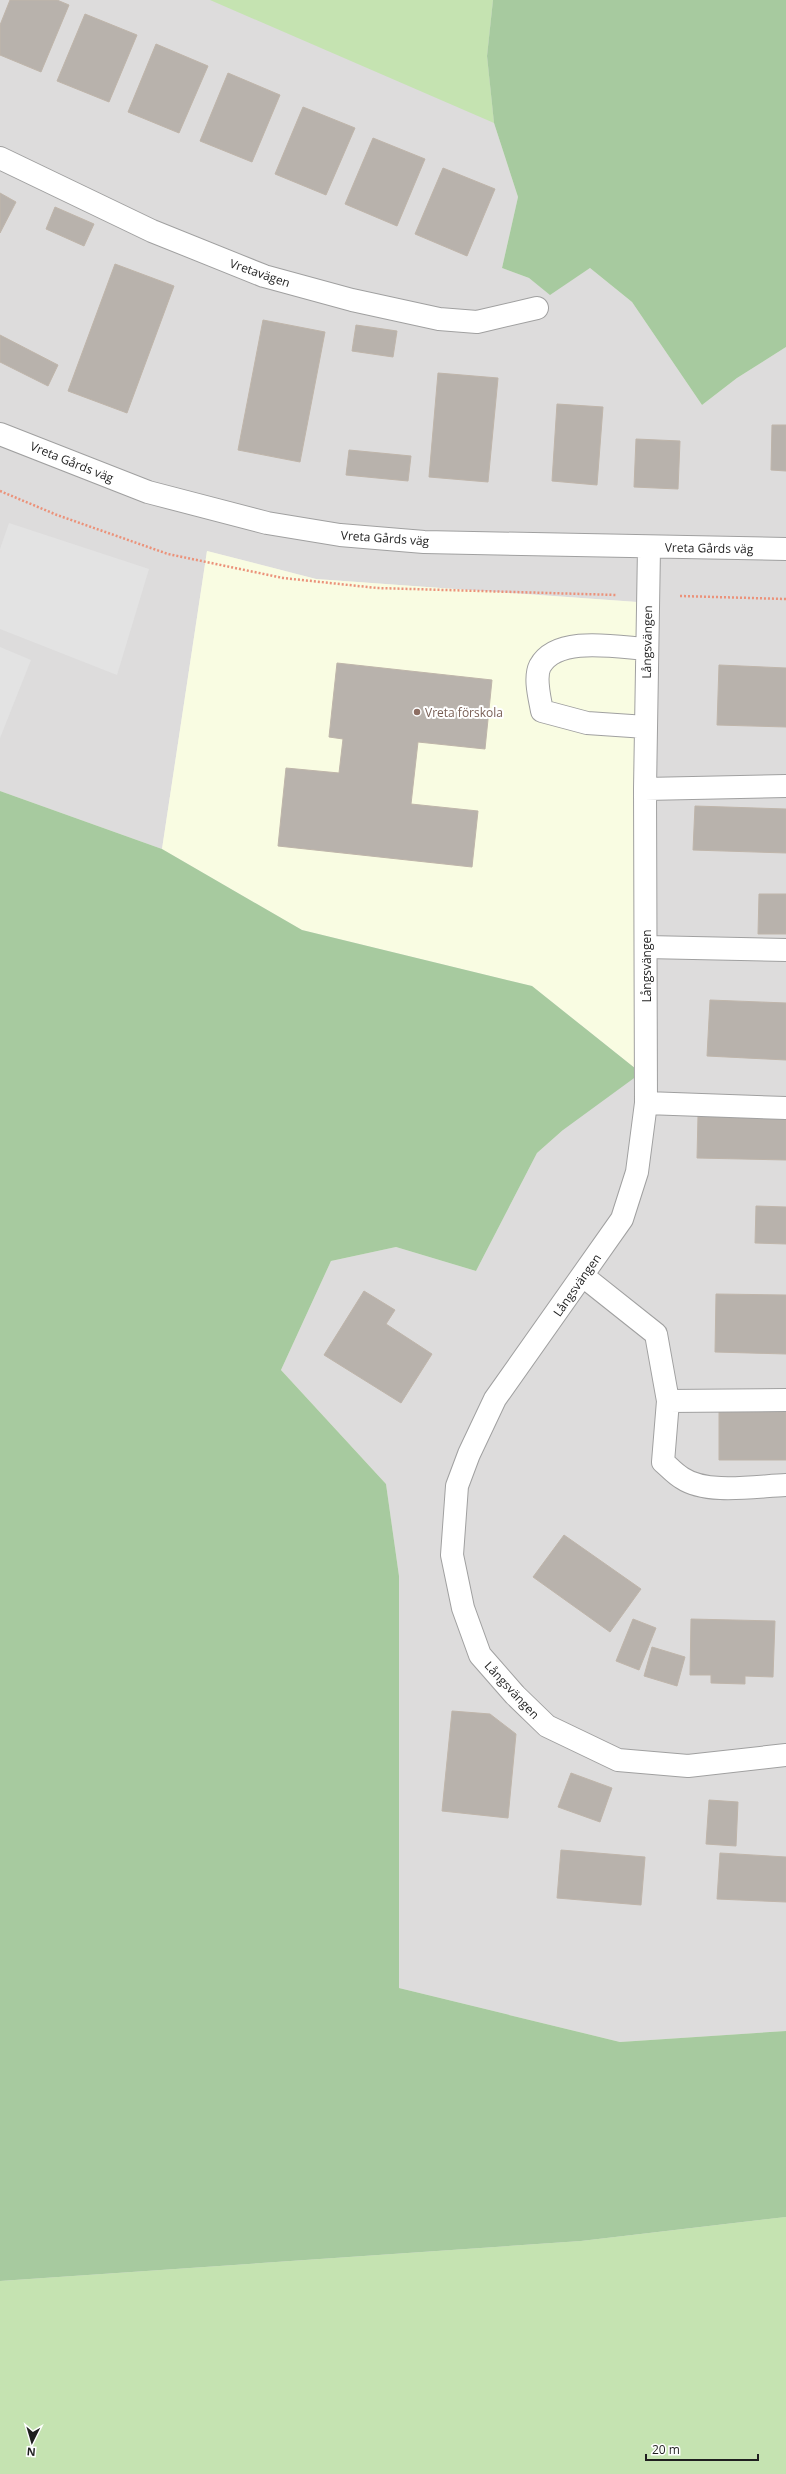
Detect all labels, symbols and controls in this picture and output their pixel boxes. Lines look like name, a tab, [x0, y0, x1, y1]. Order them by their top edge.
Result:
street label: Vretavägen	[227, 255, 293, 291]
street label: Vreta Gårds väg	[28, 438, 117, 487]
street label: Vreta Gårds väg	[340, 526, 430, 550]
street label: Vreta Gårds väg	[665, 539, 754, 557]
street label: Långsvängen	[638, 605, 656, 679]
place label: Vreta förskola	[425, 704, 503, 721]
marker: Vreta förskola	[412, 707, 422, 717]
street label: Långsvängen	[638, 929, 655, 1003]
street label: Långsvängen	[549, 1250, 605, 1320]
street label: Långsvängen	[481, 1657, 543, 1723]
north arrow	[12, 2422, 52, 2462]
scale bar	[646, 2436, 758, 2462]
text: 20 m	[652, 2441, 680, 2458]
text: N	[26, 2445, 36, 2460]

